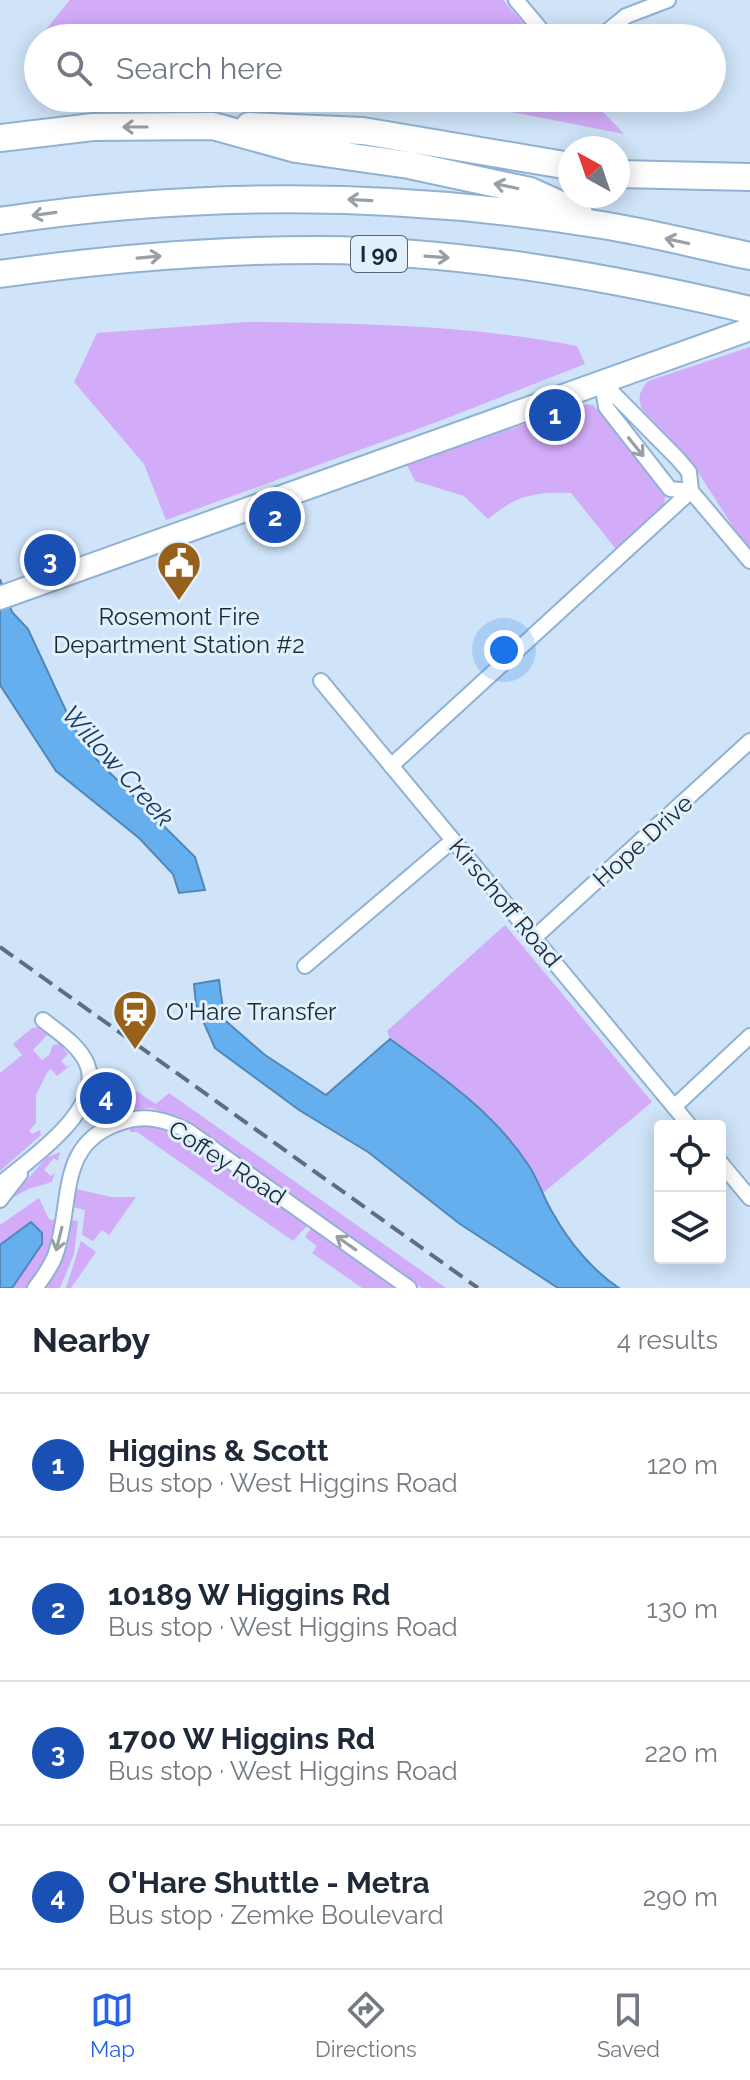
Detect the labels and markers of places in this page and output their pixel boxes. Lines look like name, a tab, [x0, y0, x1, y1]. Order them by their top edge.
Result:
pin: 1	[529, 385, 581, 445]
pin: 2	[249, 487, 301, 547]
pin: 3	[24, 530, 76, 590]
public building icon: Rosemont Fire Department Station #2	[155, 539, 203, 602]
place label: Rosemont Fire Department Station #2	[53, 602, 305, 659]
station icon: O'Hare Transfer	[111, 988, 159, 1051]
place label: O'Hare Transfer	[166, 997, 337, 1026]
pin: 4	[80, 1068, 132, 1128]

